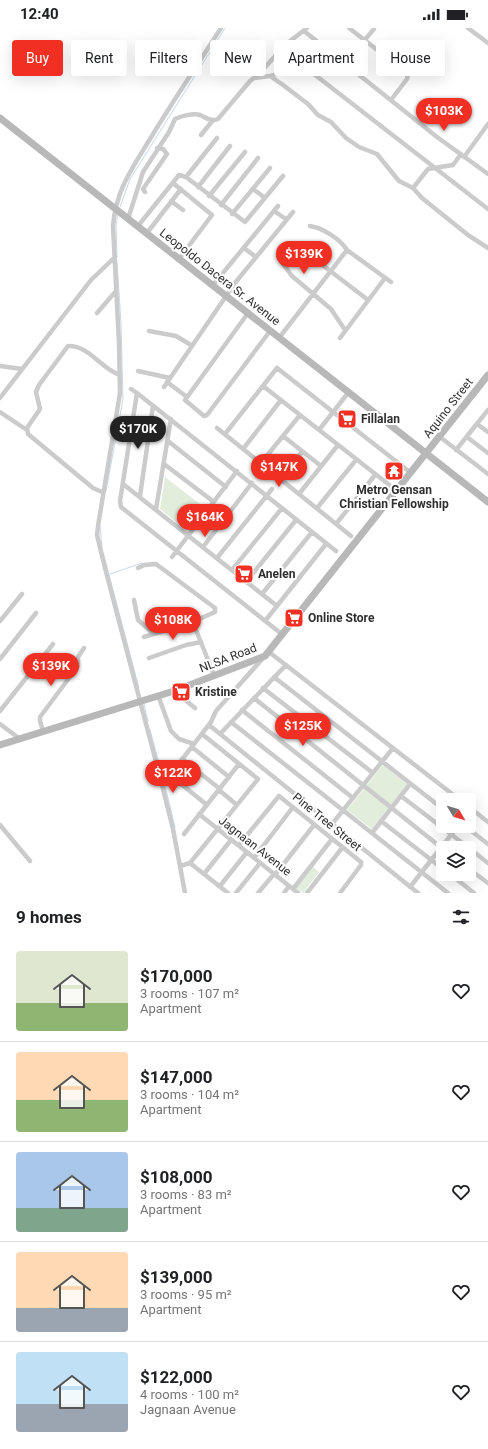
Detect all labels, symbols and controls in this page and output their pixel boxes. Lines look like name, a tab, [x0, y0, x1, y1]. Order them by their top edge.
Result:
text: 12:40	[20, 5, 59, 23]
chip: Buy	[12, 40, 63, 76]
chip: Rent	[71, 40, 127, 76]
chip: Filters	[135, 40, 202, 76]
chip: New	[210, 40, 266, 76]
chip: Apartment	[274, 40, 368, 76]
chip: House	[376, 40, 445, 76]
pin: $103K	[416, 98, 472, 132]
text: $103K	[425, 103, 463, 118]
street label: Leopoldo Dacera Sr. Avenue	[157, 226, 283, 328]
pin: $139K	[276, 241, 332, 275]
text: $139K	[285, 246, 323, 261]
street label: Aquino Street	[420, 375, 476, 441]
supermarket icon: Fillalan	[336, 408, 358, 430]
place label: Fillalan	[361, 412, 400, 426]
pin: $170K	[110, 416, 166, 450]
text: $170K	[119, 421, 157, 436]
pin: $147K	[251, 454, 307, 488]
text: $147K	[260, 459, 298, 474]
temple icon: Metro Gensan Christian Fellowship	[383, 460, 405, 482]
place label: Metro Gensan Christian Fellowship	[339, 483, 449, 511]
pin: $164K	[177, 504, 233, 538]
text: $164K	[186, 509, 224, 524]
supermarket icon: Anelen	[233, 563, 255, 585]
place label: Anelen	[258, 567, 296, 581]
pin: $108K	[145, 607, 201, 641]
supermarket icon: Online Store	[283, 607, 305, 629]
place label: Online Store	[308, 611, 375, 625]
text: $108K	[154, 612, 192, 627]
street label: NLSA Road	[197, 641, 259, 675]
pin: $139K	[23, 653, 79, 687]
text: $139K	[32, 658, 70, 673]
supermarket icon: Kristine	[170, 681, 192, 703]
place label: Kristine	[195, 685, 237, 699]
pin: $125K	[275, 713, 331, 747]
text: $125K	[284, 718, 322, 733]
pin: $122K	[145, 760, 201, 794]
text: $122K	[154, 765, 192, 780]
street label: Pine Tree Street	[290, 790, 364, 854]
north arrow	[436, 793, 476, 833]
map controls	[436, 793, 476, 881]
street label: Jagnaan Avenue	[216, 813, 294, 879]
button: layers	[436, 841, 476, 881]
icon: filters	[450, 906, 472, 928]
text: 9 homes	[16, 907, 82, 927]
text: $170,000	[140, 966, 212, 986]
icon: home	[48, 967, 96, 1015]
icon: heart	[450, 980, 472, 1002]
text: 3 rooms · 107 m²	[140, 986, 239, 1001]
text: Apartment	[140, 1001, 202, 1016]
text: $147,000	[140, 1067, 212, 1087]
icon: home	[48, 1068, 96, 1116]
icon: heart	[450, 1081, 472, 1103]
text: 3 rooms · 104 m²	[140, 1087, 239, 1102]
text: Apartment	[140, 1102, 202, 1117]
text: $108,000	[140, 1167, 212, 1187]
icon: home	[48, 1168, 96, 1216]
icon: heart	[450, 1181, 472, 1203]
text: 3 rooms · 83 m²	[140, 1187, 232, 1202]
text: Apartment	[140, 1202, 202, 1217]
text: $139,000	[140, 1267, 212, 1287]
icon: home	[48, 1268, 96, 1316]
icon: heart	[450, 1281, 472, 1303]
text: 3 rooms · 95 m²	[140, 1287, 232, 1302]
text: Apartment	[140, 1302, 202, 1317]
text: $122,000	[140, 1367, 212, 1387]
icon: home	[48, 1368, 96, 1416]
icon: heart	[450, 1381, 472, 1403]
text: 4 rooms · 100 m²	[140, 1387, 239, 1402]
text: Jagnaan Avenue	[140, 1402, 236, 1417]

